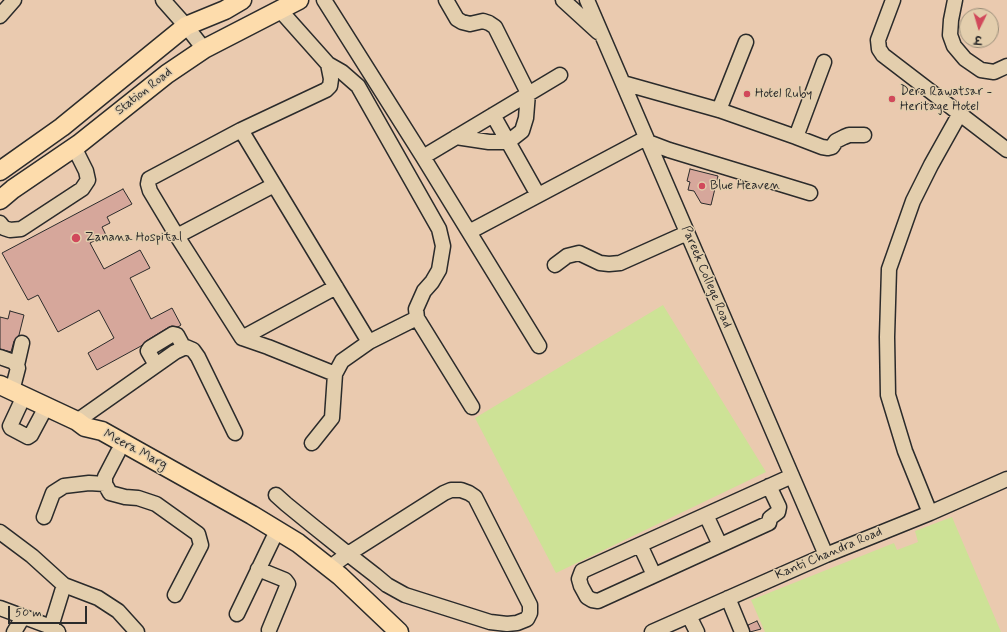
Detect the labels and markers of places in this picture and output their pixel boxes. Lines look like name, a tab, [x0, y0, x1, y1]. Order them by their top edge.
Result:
place label: Dera Rawatsar - Heritage Hotel	[900, 84, 992, 115]
place label: Hotel Ruby	[755, 86, 812, 102]
marker: Hotel Ruby	[742, 89, 752, 99]
marker: Dera Rawatsar - Heritage Hotel	[887, 94, 897, 104]
place label: Blue Heaven	[710, 178, 780, 194]
marker: Blue Heaven	[697, 181, 707, 191]
place label: Zanana Hospital	[85, 230, 182, 246]
marker: Zanana Hospital	[70, 232, 82, 244]

